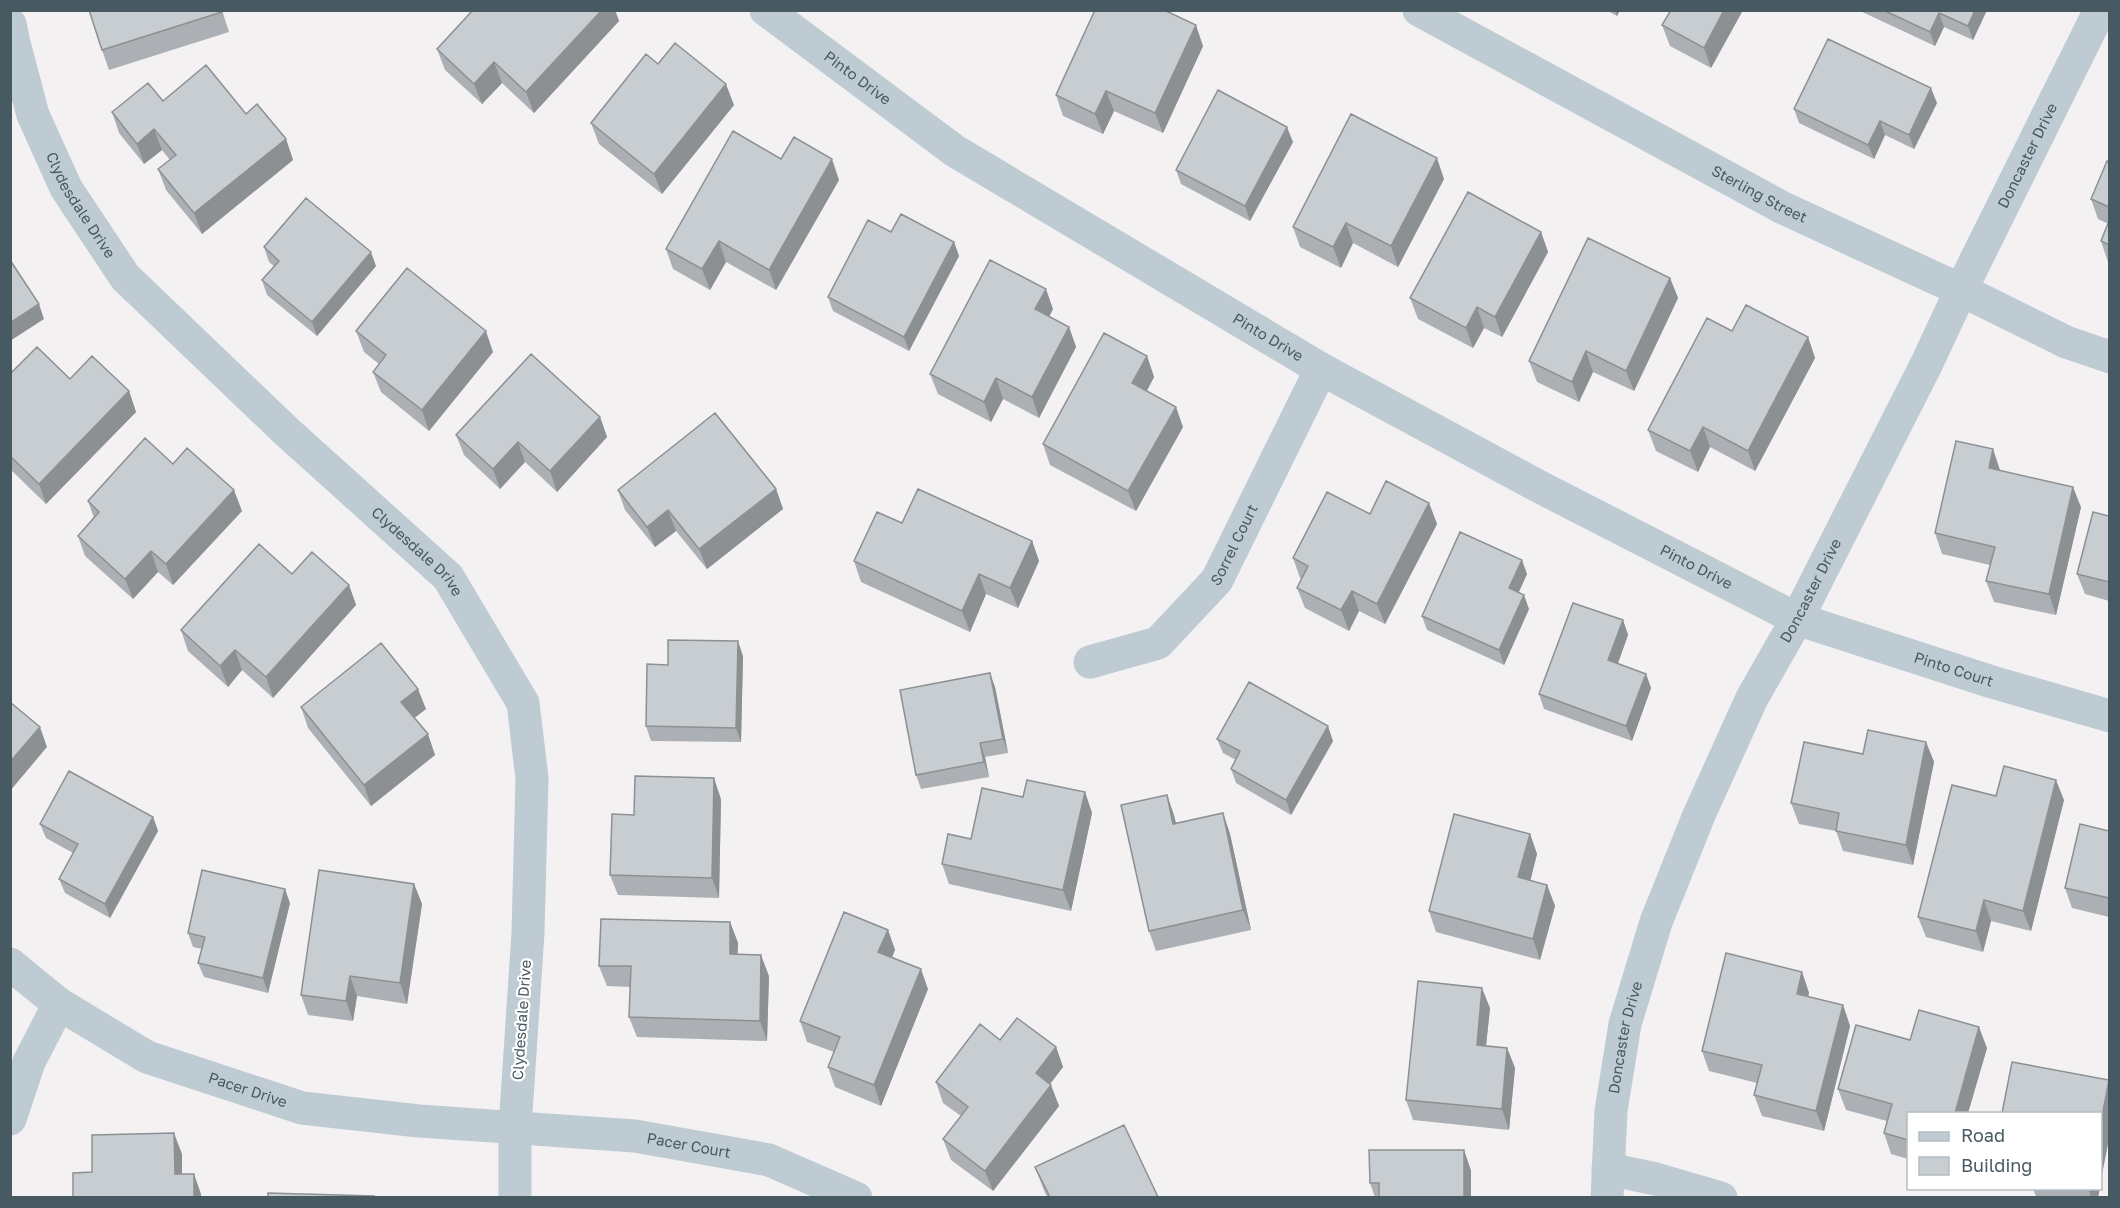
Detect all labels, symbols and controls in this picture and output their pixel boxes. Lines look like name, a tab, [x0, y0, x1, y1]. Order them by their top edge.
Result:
street label: Pinto Drive	[821, 47, 895, 108]
street label: Doncaster Drive	[1993, 100, 2060, 211]
street label: Clydesdale Drive	[43, 149, 120, 261]
street label: Sterling Street	[1709, 161, 1810, 226]
street label: Pinto Drive	[1230, 309, 1307, 365]
street label: Sorrel Court	[1206, 501, 1261, 589]
street label: Clydesdale Drive	[368, 503, 467, 599]
street label: Doncaster Drive	[1775, 535, 1845, 646]
street label: Pinto Drive	[1657, 540, 1736, 592]
street label: Pinto Court	[1912, 647, 1996, 690]
street label: Clydesdale Drive	[508, 959, 534, 1081]
street label: Doncaster Drive	[1604, 978, 1646, 1095]
street label: Pacer Drive	[206, 1068, 290, 1111]
legend	[1907, 1112, 2102, 1190]
text: Road	[1961, 1124, 2005, 1146]
street label: Pacer Court	[645, 1128, 732, 1161]
text: Building	[1961, 1154, 2032, 1176]

